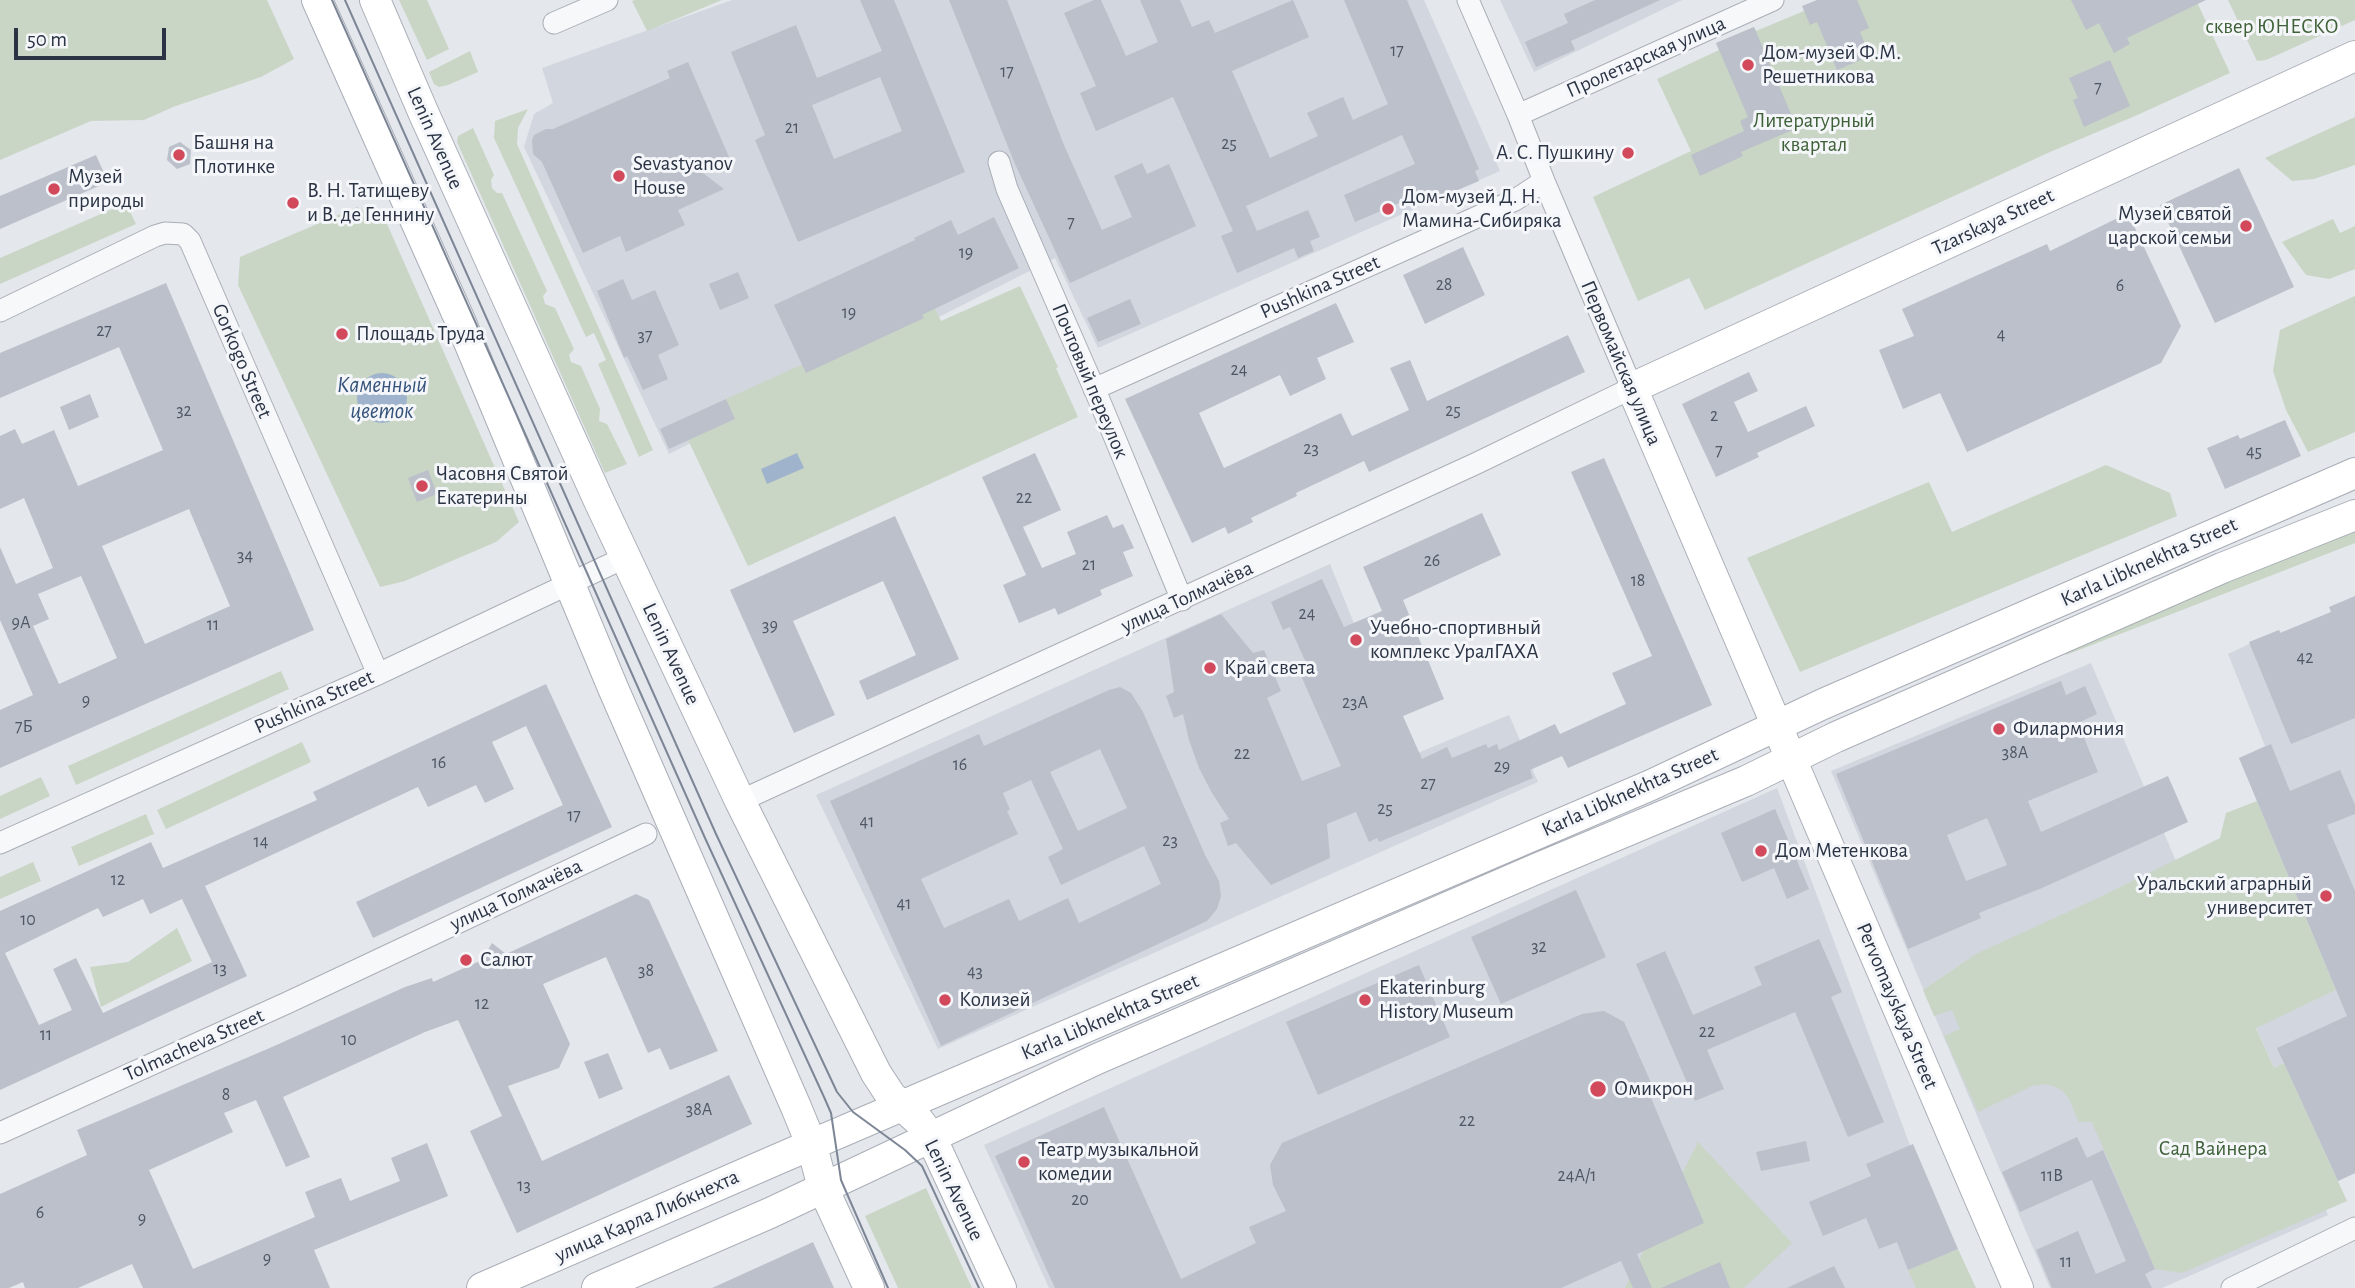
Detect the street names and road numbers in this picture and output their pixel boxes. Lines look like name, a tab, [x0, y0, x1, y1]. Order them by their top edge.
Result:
street label: Пролетарская улица	[1562, 11, 1730, 103]
street label: Lenin Avenue	[401, 83, 469, 193]
street label: Tzarskaya Street	[1928, 183, 2058, 261]
street label: Pushkina Street	[1256, 249, 1384, 325]
street label: Первомайская улица	[1575, 277, 1667, 449]
street label: Gorkogo Street	[207, 300, 277, 422]
street label: Почтовый переулок	[1046, 300, 1134, 462]
street label: Karla Libknekhta Street	[2057, 512, 2241, 612]
street label: улица Толмачёва	[1117, 555, 1257, 639]
street label: Lenin Avenue	[636, 599, 706, 709]
street label: Pushkina Street	[250, 664, 378, 740]
street label: Karla Libknekhta Street	[1538, 742, 1722, 842]
street label: улица Толмачёва	[446, 853, 586, 937]
street label: Pervomayskaya Street	[1851, 919, 1943, 1093]
street label: Karla Libknekhta Street	[1017, 968, 1203, 1066]
street label: Tolmacheva Street	[120, 1003, 268, 1087]
street label: Lenin Avenue	[919, 1135, 989, 1245]
street label: улица Карла Либкнехта	[551, 1164, 743, 1268]

